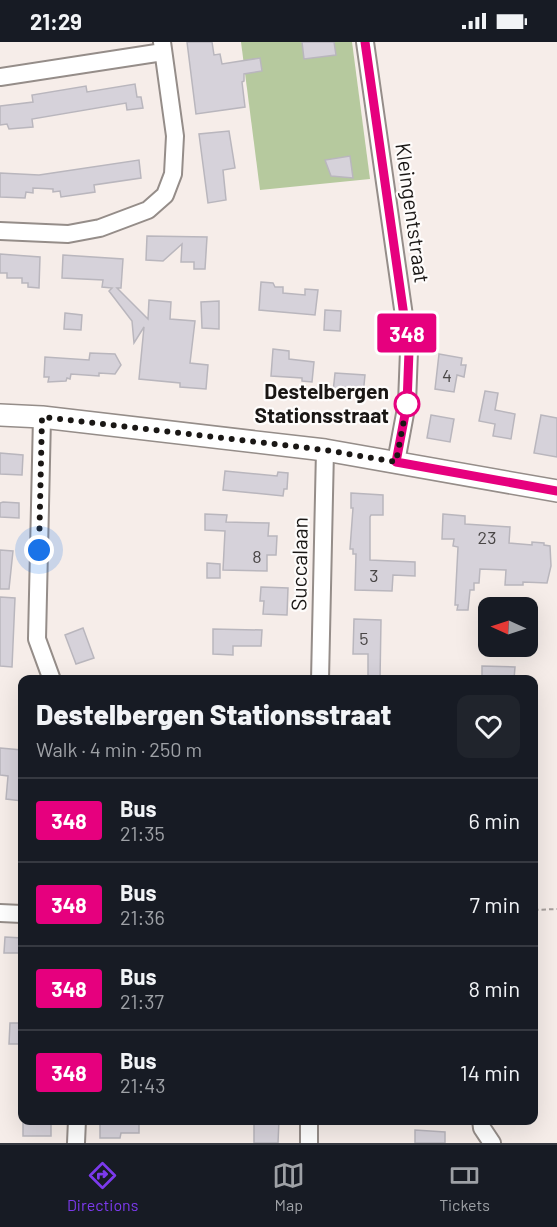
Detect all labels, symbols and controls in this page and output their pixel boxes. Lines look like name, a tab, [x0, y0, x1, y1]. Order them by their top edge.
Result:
text: 21:29	[30, 8, 82, 34]
street label: Kleingentstraat	[391, 141, 436, 284]
line badge: 348	[372, 314, 442, 352]
text: 348	[389, 321, 425, 346]
house number: 4	[442, 364, 452, 386]
place label: Destelbergen Stationsstraat	[254, 378, 389, 427]
marker: Destelbergen Stationsstraat	[394, 391, 420, 417]
street label: Succalaan	[285, 517, 312, 611]
house number: 23	[478, 526, 496, 548]
your location	[24, 535, 54, 565]
house number: 8	[252, 545, 262, 567]
house number: 3	[369, 564, 379, 586]
north arrow	[478, 597, 538, 657]
map controls	[478, 597, 538, 657]
house number: 5	[359, 627, 369, 649]
button: heart	[457, 695, 520, 758]
text: Destelbergen Stationsstraat	[36, 697, 391, 731]
text: Walk · 4 min · 250 m	[36, 737, 202, 761]
text: Bus	[120, 795, 157, 821]
text: 6 min	[469, 807, 520, 833]
text: 348	[51, 808, 87, 833]
text: 21:35	[120, 821, 165, 845]
text: Bus	[120, 879, 157, 905]
text: 7 min	[470, 891, 520, 917]
text: 348	[51, 892, 87, 917]
text: 21:36	[120, 905, 165, 929]
text: Bus	[120, 963, 157, 989]
text: 8 min	[468, 975, 520, 1001]
text: 348	[51, 976, 87, 1001]
text: 21:37	[120, 989, 164, 1013]
text: Bus	[120, 1047, 157, 1073]
text: 14 min	[460, 1059, 520, 1085]
text: 348	[51, 1060, 87, 1085]
text: 21:43	[120, 1073, 166, 1097]
tab: Directions	[67, 1159, 138, 1214]
tab: Map	[272, 1159, 305, 1214]
tab: Tickets	[439, 1159, 490, 1214]

